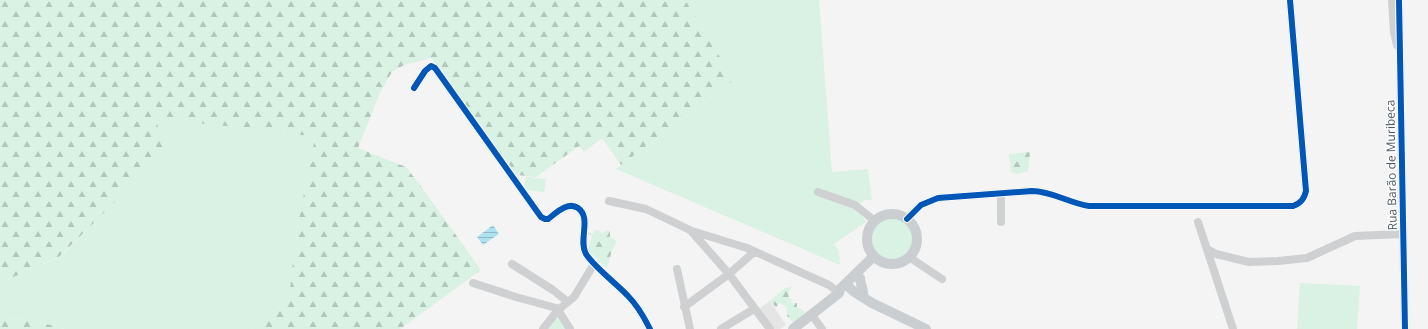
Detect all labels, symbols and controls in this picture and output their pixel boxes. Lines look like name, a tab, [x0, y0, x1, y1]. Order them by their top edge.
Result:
street label: Rua Barão de Muribeca	[1381, 100, 1401, 230]

